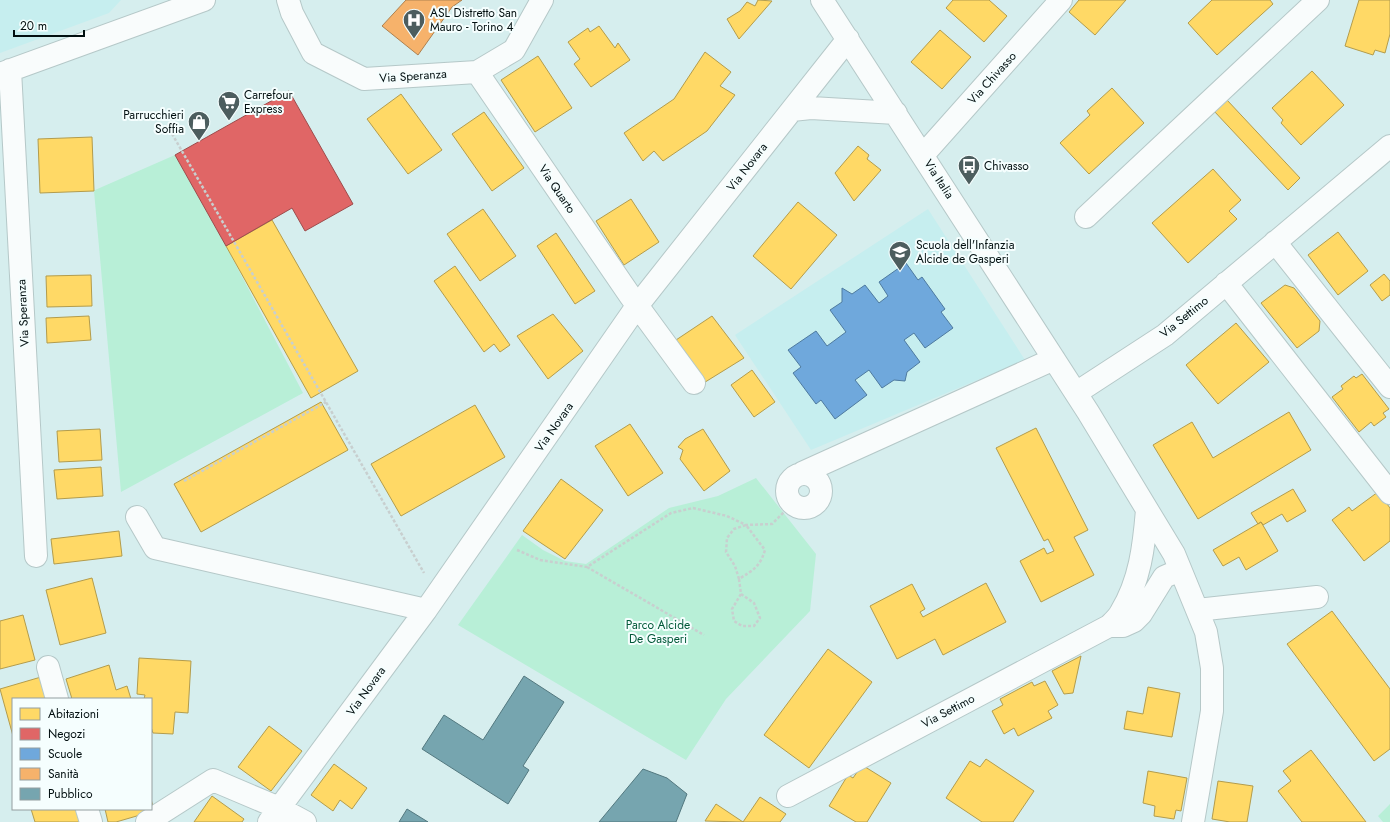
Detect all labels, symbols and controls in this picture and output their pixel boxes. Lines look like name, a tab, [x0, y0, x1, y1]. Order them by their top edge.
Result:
place label: ASL Distretto San Mauro - Torino 4	[430, 4, 517, 36]
hospital icon: ASL Distretto San Mauro - Torino 4	[401, 7, 427, 40]
scale bar	[14, 12, 84, 38]
text: 20 m	[20, 17, 47, 35]
street label: Via Chivasso	[963, 47, 1021, 108]
street label: Via Speranza	[379, 65, 448, 87]
place label: Carrefour Express	[244, 86, 294, 118]
supermarket icon: Carrefour Express	[216, 89, 242, 122]
place label: Parrucchieri Soffia	[123, 106, 184, 138]
shop icon: Parrucchieri Soffia	[186, 109, 212, 142]
street label: Via Novara	[722, 139, 772, 195]
bus stop icon: Chivasso	[956, 153, 982, 186]
street label: Via Italia	[920, 156, 959, 202]
place label: Chivasso	[984, 157, 1029, 175]
street label: Via Quarto	[534, 161, 580, 217]
place label: Scuola dell'Infanzia Alcide de Gasperi	[916, 236, 1015, 268]
school or university icon: Scuola dell'Infanzia Alcide de Gasperi	[887, 239, 913, 272]
street label: Via Speranza	[12, 279, 34, 347]
street label: Via Settimo	[1156, 291, 1213, 342]
street label: Via Novara	[530, 398, 578, 456]
park label: Parco Alcide De Gasperi	[626, 616, 690, 648]
street label: Via Novara	[342, 662, 390, 719]
street label: Via Settimo	[918, 689, 978, 733]
legend	[12, 698, 152, 810]
text: Abitazioni	[48, 705, 99, 723]
text: Negozi	[48, 725, 85, 743]
text: Scuole	[48, 745, 82, 763]
text: Sanità	[48, 765, 79, 783]
text: Pubblico	[48, 785, 93, 803]

